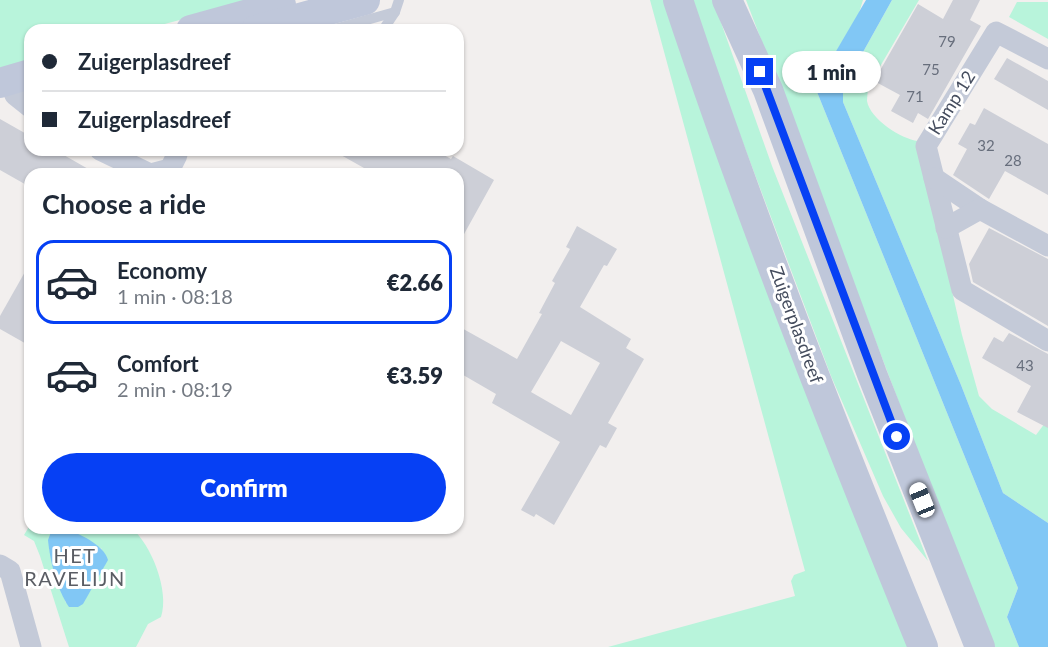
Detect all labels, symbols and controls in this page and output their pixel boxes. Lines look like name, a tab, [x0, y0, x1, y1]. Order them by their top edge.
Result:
house number: 79	[938, 32, 956, 50]
text: Zuigerplasdreef	[78, 48, 231, 75]
callout: 1 min	[781, 51, 880, 93]
route end	[746, 58, 773, 85]
text: 1 min	[807, 60, 856, 84]
house number: 75	[922, 60, 940, 78]
street label: Kamp 12	[923, 66, 979, 138]
house number: 71	[906, 87, 924, 105]
text: Zuigerplasdreef	[78, 106, 231, 133]
house number: 32	[977, 136, 995, 154]
house number: 28	[1004, 151, 1022, 169]
text: Choose a ride	[42, 187, 206, 220]
icon: car	[45, 255, 99, 309]
text: Economy	[117, 257, 207, 284]
street label: Zuigerplasdreef	[766, 263, 828, 387]
text: €2.66	[387, 269, 443, 296]
text: 1 min · 08:18	[117, 284, 233, 308]
icon: car	[45, 348, 99, 402]
text: Comfort	[117, 350, 199, 377]
house number: 43	[1016, 356, 1034, 374]
text: €3.59	[387, 362, 443, 389]
text: 2 min · 08:19	[117, 377, 233, 401]
route start	[883, 423, 910, 450]
button: Confirm	[42, 453, 446, 522]
car	[907, 480, 937, 520]
district label: HET RAVELIJN	[24, 543, 126, 590]

